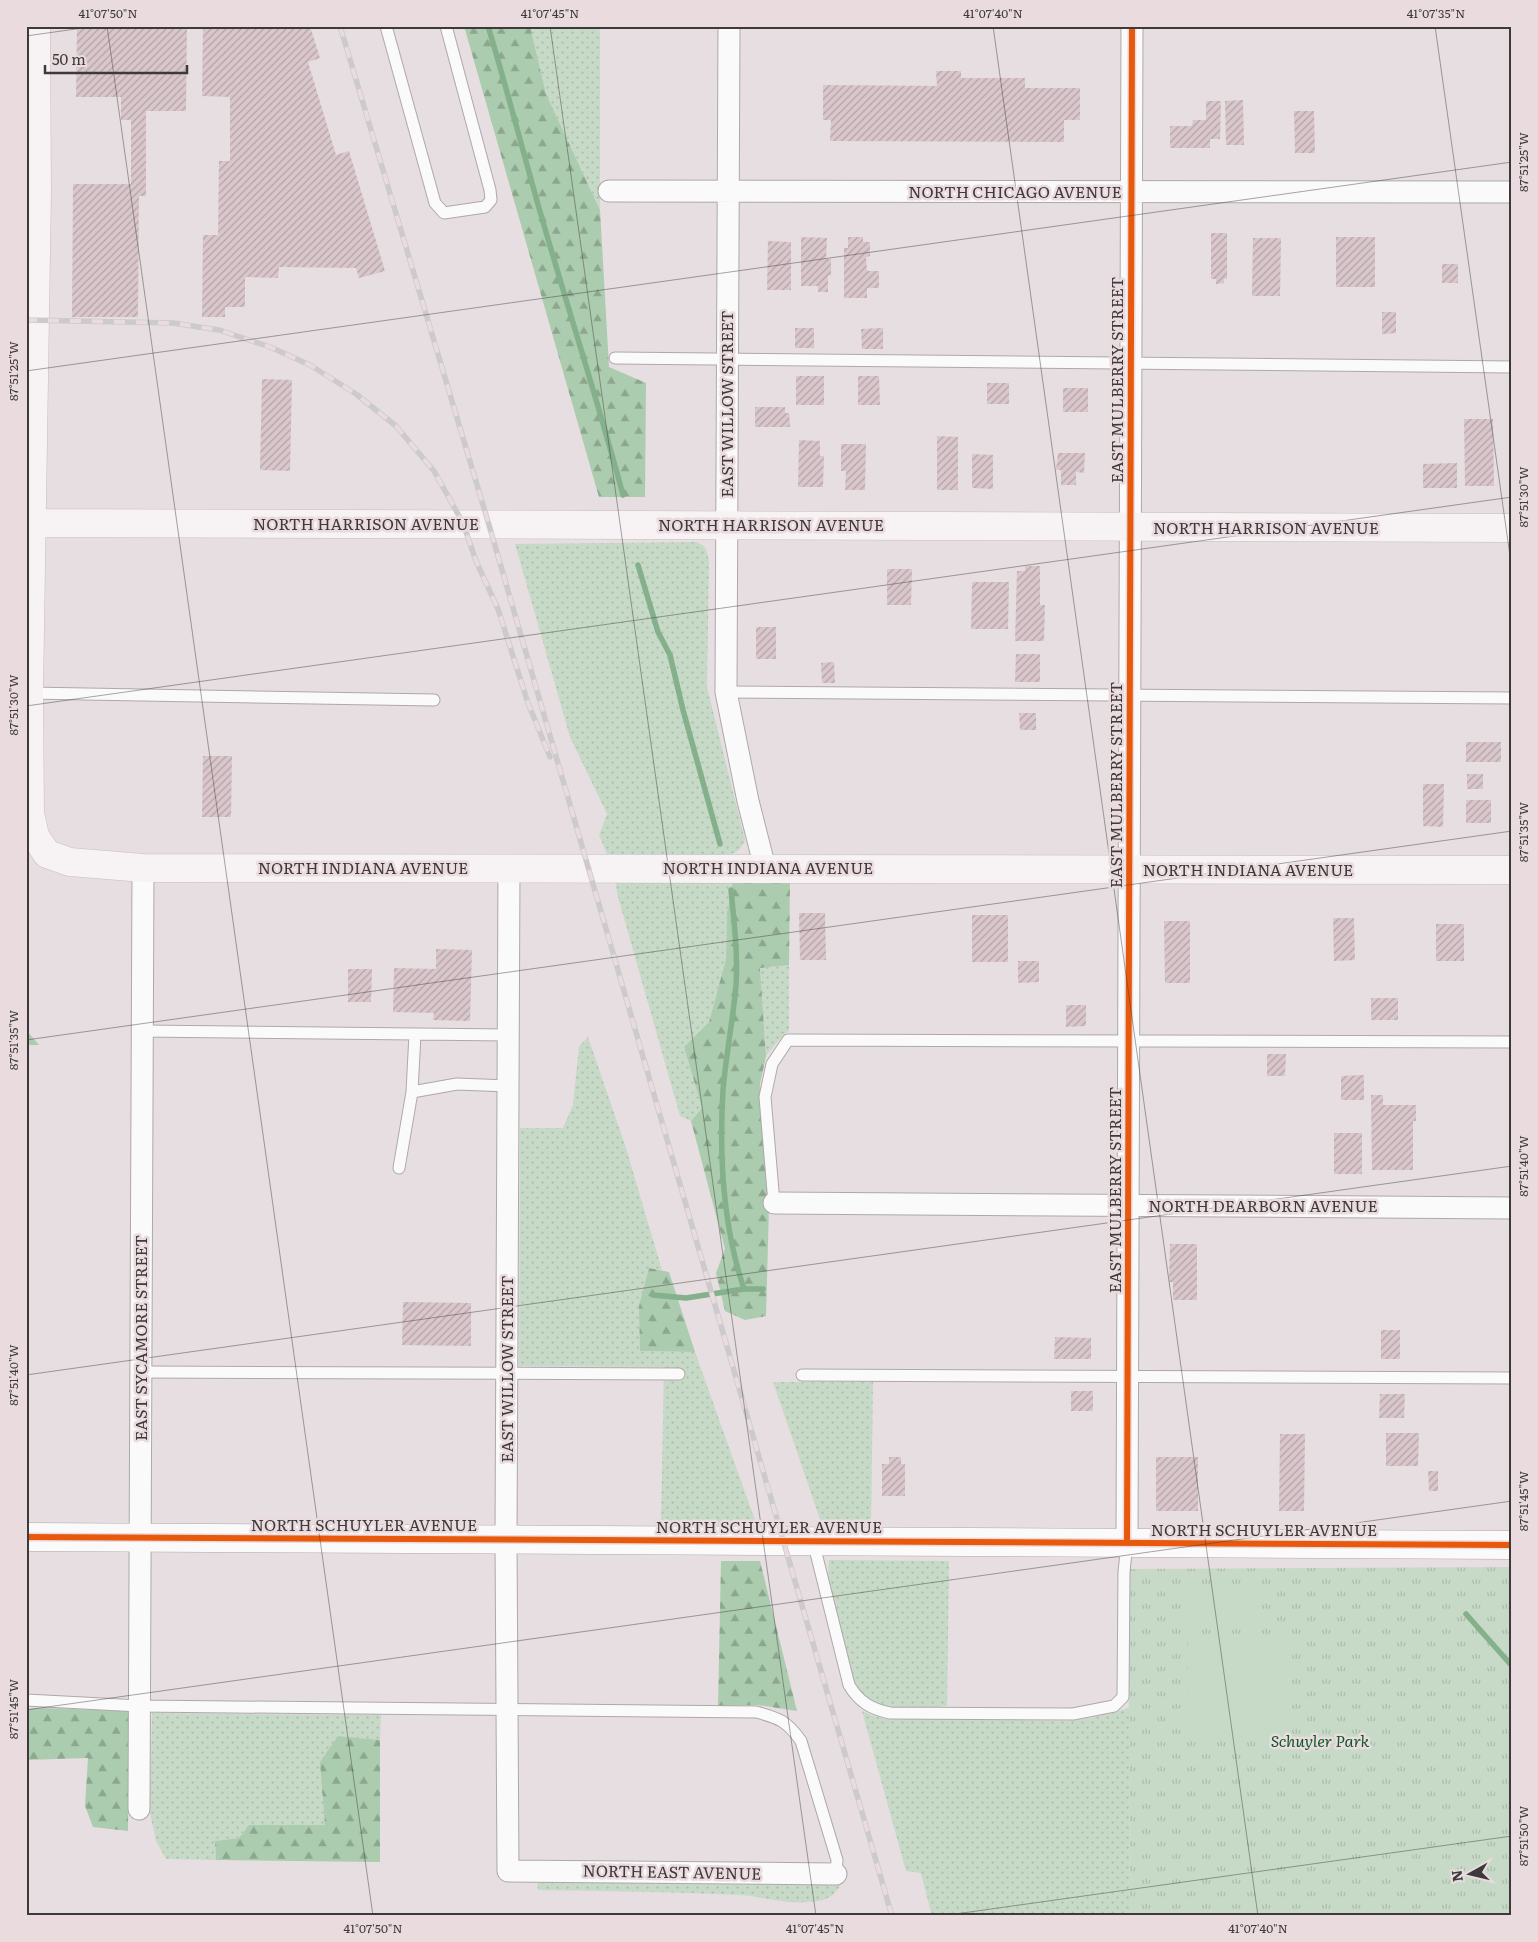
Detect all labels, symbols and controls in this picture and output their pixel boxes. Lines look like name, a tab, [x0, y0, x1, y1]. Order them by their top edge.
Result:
text: 41°07'50"N	[79, 4, 137, 22]
text: 41°07'45"N	[521, 4, 579, 22]
text: 41°07'40"N	[963, 4, 1023, 22]
text: 41°07'35"N	[1407, 4, 1465, 22]
scale bar	[45, 42, 188, 74]
text: 50 m	[52, 47, 86, 70]
text: 87°51'25"W	[1514, 132, 1532, 192]
street label: NORTH CHICAGO AVENUE	[908, 179, 1122, 203]
street label: EAST MULBERRY STREET	[1104, 276, 1128, 483]
street label: EAST WILLOW STREET	[714, 310, 738, 498]
text: 87°51'25"W	[4, 341, 22, 401]
text: 87°51'30"W	[1514, 466, 1532, 528]
street label: NORTH HARRISON AVENUE	[253, 511, 479, 535]
street label: NORTH HARRISON AVENUE	[658, 512, 884, 536]
street label: NORTH HARRISON AVENUE	[1153, 515, 1379, 539]
text: 87°51'30"W	[4, 674, 22, 736]
street label: EAST MULBERRY STREET	[1103, 681, 1127, 888]
text: 87°51'35"W	[1514, 802, 1532, 862]
street label: NORTH INDIANA AVENUE	[258, 855, 468, 879]
street label: NORTH INDIANA AVENUE	[663, 855, 873, 879]
street label: NORTH INDIANA AVENUE	[1143, 857, 1353, 881]
text: 87°51'35"W	[4, 1010, 22, 1070]
street label: EAST MULBERRY STREET	[1102, 1086, 1126, 1293]
text: 87°51'40"W	[1514, 1135, 1532, 1197]
street label: NORTH DEARBORN AVENUE	[1148, 1193, 1378, 1217]
street label: EAST SYCAMORE STREET	[128, 1235, 152, 1441]
street label: EAST WILLOW STREET	[494, 1275, 518, 1463]
text: 87°51'40"W	[4, 1344, 22, 1406]
text: 87°51'45"W	[1514, 1471, 1532, 1531]
street label: NORTH SCHUYLER AVENUE	[251, 1512, 477, 1536]
street label: NORTH SCHUYLER AVENUE	[656, 1514, 882, 1538]
street label: NORTH SCHUYLER AVENUE	[1151, 1517, 1377, 1541]
text: 87°51'45"W	[4, 1679, 22, 1739]
park label: Schuyler Park	[1271, 1728, 1369, 1752]
text: 87°51'50"W	[1514, 1806, 1532, 1866]
north arrow	[1446, 1850, 1496, 1900]
street label: NORTH EAST AVENUE	[582, 1857, 762, 1885]
text: N	[1445, 1868, 1467, 1883]
text: 41°07'50"N	[344, 1919, 402, 1937]
text: 41°07'45"N	[786, 1919, 844, 1937]
text: 41°07'40"N	[1228, 1919, 1288, 1937]

